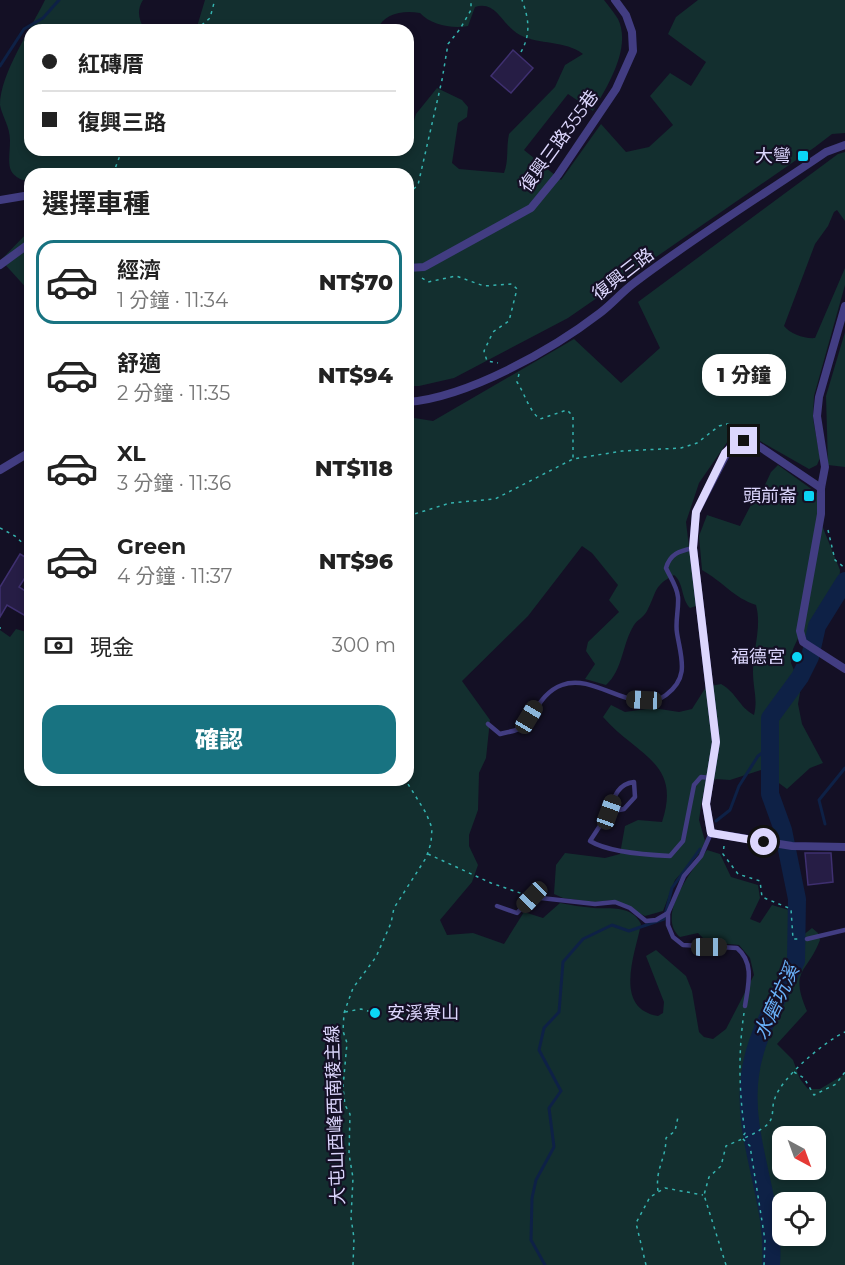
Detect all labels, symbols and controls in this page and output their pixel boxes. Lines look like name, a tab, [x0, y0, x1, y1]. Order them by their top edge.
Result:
text: 紅磚厝	[78, 51, 144, 78]
street label: 復興三路355巷	[515, 86, 603, 196]
text: 復興三路	[78, 109, 166, 136]
place label: 大彎	[755, 145, 791, 167]
marker: 大彎	[796, 149, 810, 163]
text: 選擇車種	[42, 187, 150, 220]
street label: 復興三路	[588, 243, 658, 305]
icon: car	[45, 255, 99, 309]
text: 經濟	[117, 257, 161, 284]
text: NT$70	[319, 269, 393, 296]
text: 1 分鐘 · 11:34	[117, 288, 228, 312]
icon: car	[45, 348, 99, 402]
text: 舒適	[117, 350, 161, 377]
callout: 1 分鐘	[702, 354, 786, 396]
text: NT$94	[318, 362, 393, 389]
text: 1 分鐘	[717, 363, 771, 387]
text: 2 分鐘 · 11:35	[117, 381, 230, 405]
route end	[730, 427, 757, 454]
text: XL	[117, 440, 146, 467]
icon: car	[45, 441, 99, 495]
text: NT$118	[315, 455, 393, 482]
text: 3 分鐘 · 11:36	[117, 471, 231, 495]
place label: 頭前崙	[743, 485, 797, 507]
marker: 頭前崙	[802, 489, 816, 503]
text: Green	[117, 533, 186, 560]
icon: car	[45, 534, 99, 588]
text: NT$96	[319, 548, 393, 575]
text: 4 分鐘 · 11:37	[117, 564, 232, 588]
icon: cash	[42, 629, 75, 662]
text: 300 m	[332, 633, 396, 657]
text: 現金	[90, 634, 134, 661]
place label: 福德宮	[731, 646, 785, 668]
marker: 福德宮	[790, 650, 804, 664]
car	[626, 690, 662, 710]
car	[512, 697, 546, 737]
button: 確認	[42, 705, 396, 774]
car	[594, 792, 624, 832]
route start	[750, 828, 777, 855]
car	[513, 878, 551, 916]
car	[691, 938, 727, 956]
water label: 水磨坑溪	[748, 958, 805, 1043]
place label: 安溪寮山	[387, 1002, 459, 1024]
marker: 安溪寮山	[368, 1006, 382, 1020]
street label: 大屯山西峰西南稜主線	[321, 1025, 349, 1205]
north arrow	[772, 1126, 826, 1180]
map controls	[772, 1126, 826, 1246]
button: locate	[772, 1192, 826, 1246]

